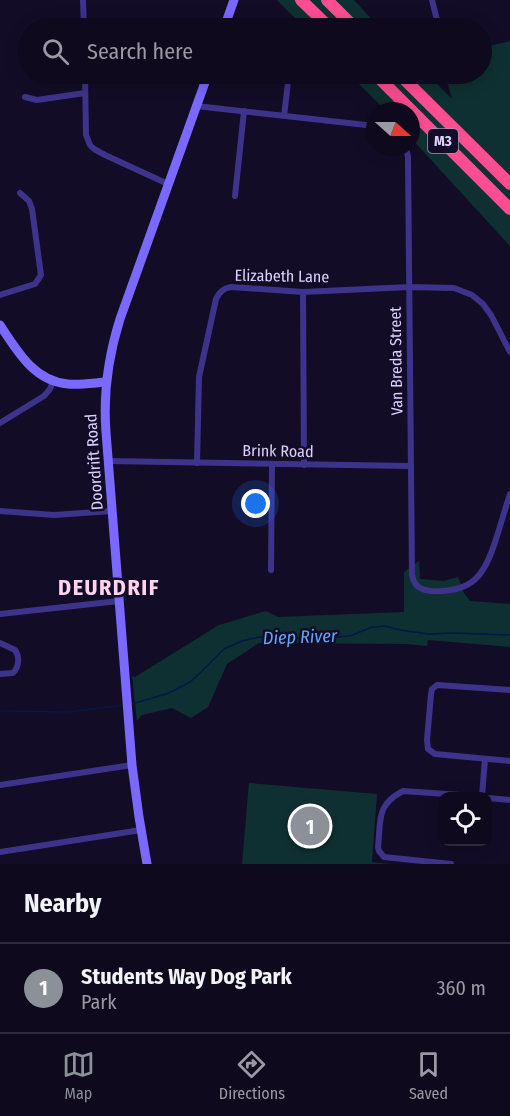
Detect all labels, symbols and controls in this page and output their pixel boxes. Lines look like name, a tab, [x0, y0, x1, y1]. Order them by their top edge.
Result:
search box	[18, 18, 492, 84]
icon: search	[39, 35, 72, 68]
text: Search here	[87, 38, 193, 65]
north arrow	[366, 102, 420, 156]
road number: M3	[428, 129, 458, 153]
street label: Elizabeth Lane	[235, 266, 330, 286]
street label: Van Breda Street	[386, 306, 406, 416]
street label: Doordrift Road	[81, 413, 107, 511]
street label: Brink Road	[242, 441, 314, 461]
your location	[241, 489, 270, 518]
district label: DEURDRIF	[58, 574, 160, 601]
water label: Diep River	[263, 625, 338, 649]
map controls	[438, 792, 492, 846]
button: locate	[438, 792, 492, 846]
pin: 1	[290, 804, 330, 848]
text: Nearby	[24, 888, 101, 919]
text: Students Way Dog Park	[81, 963, 292, 990]
text: 1	[39, 976, 48, 1000]
text: 360 m	[437, 976, 486, 1000]
text: Park	[81, 990, 117, 1014]
tab: Map	[62, 1048, 95, 1103]
tab: Directions	[219, 1048, 285, 1103]
tab: Saved	[409, 1048, 448, 1103]

